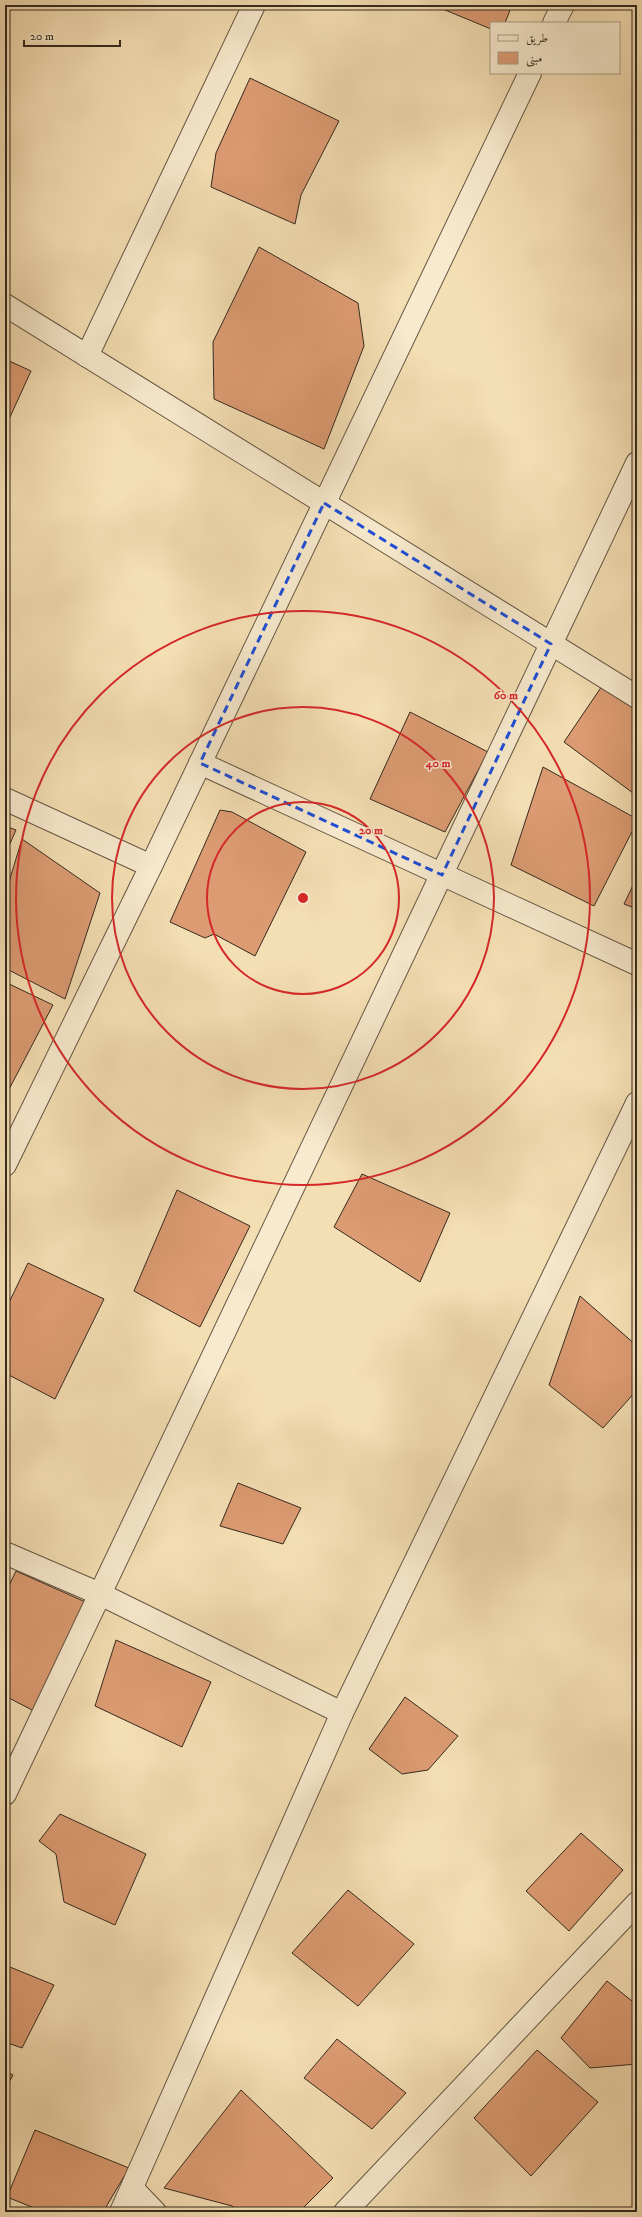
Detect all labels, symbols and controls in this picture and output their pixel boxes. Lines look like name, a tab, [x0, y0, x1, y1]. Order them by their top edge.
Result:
scale bar	[24, 22, 120, 48]
legend	[490, 22, 620, 74]
text: 20 m	[30, 29, 54, 44]
text: طريق	[526, 31, 548, 46]
text: مبنى	[526, 51, 542, 67]
text: 60 m	[494, 688, 518, 703]
text: 40 m	[425, 756, 450, 771]
text: 20 m	[359, 823, 383, 838]
centre of rings	[296, 891, 310, 905]

